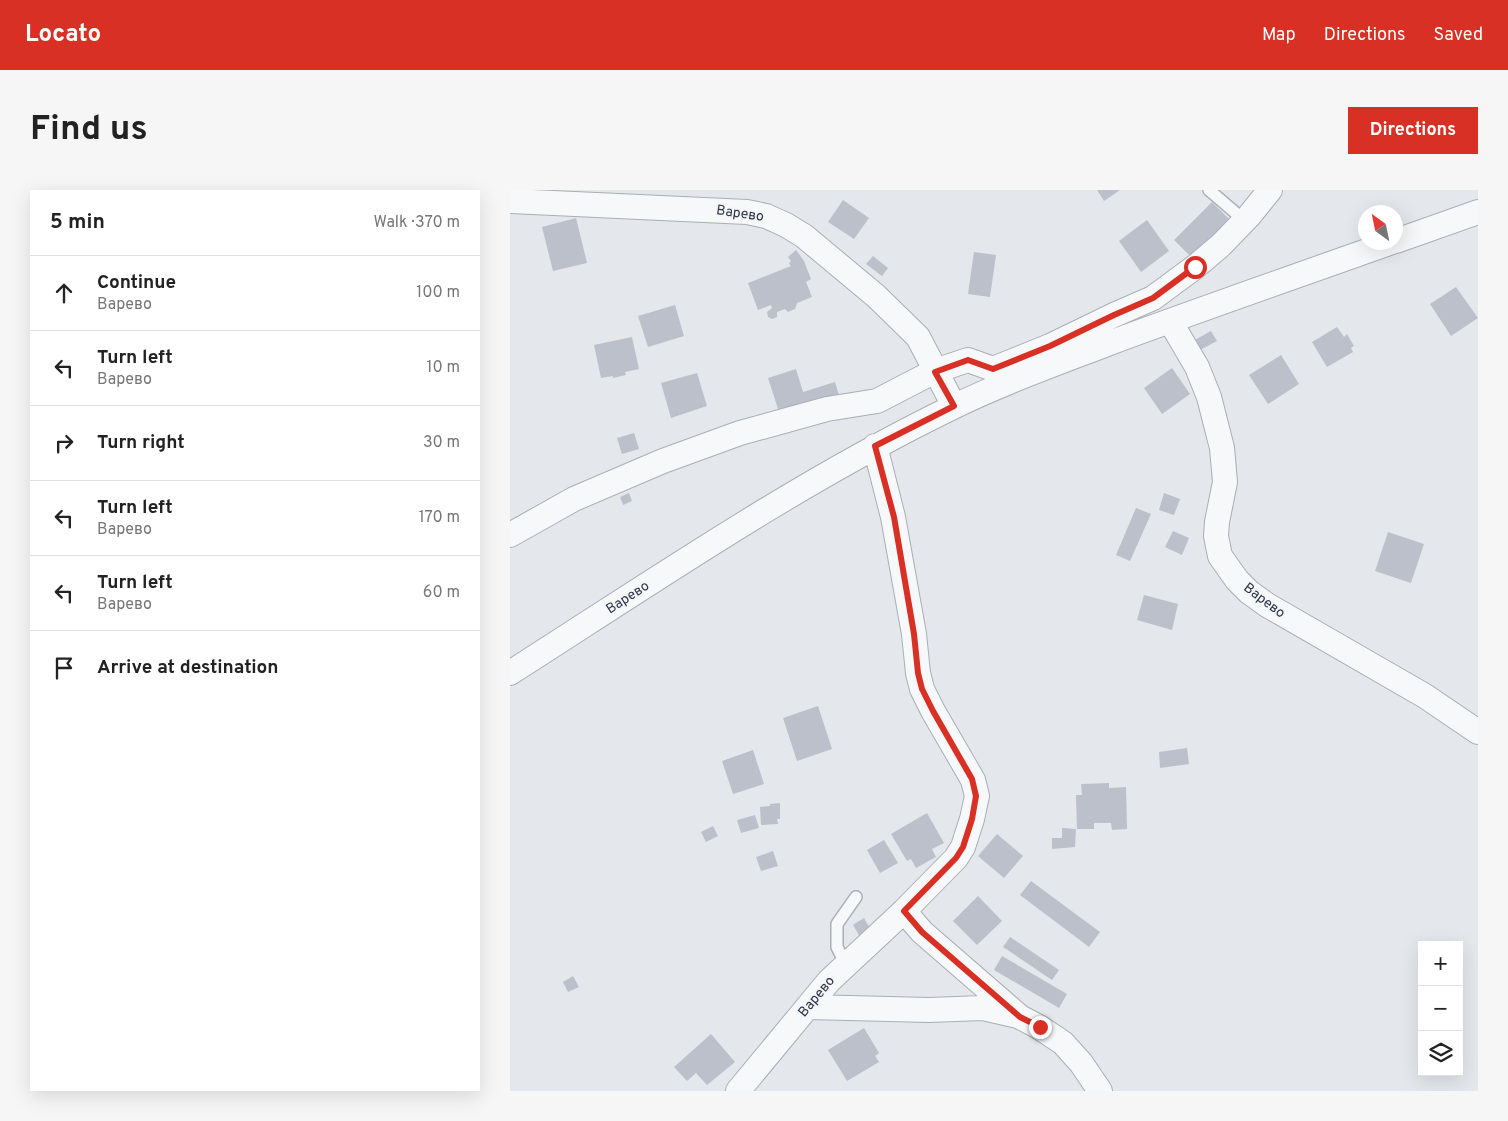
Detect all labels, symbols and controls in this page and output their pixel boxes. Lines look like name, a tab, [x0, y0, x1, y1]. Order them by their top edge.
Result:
text: Locato	[25, 20, 101, 50]
text: Map	[1262, 24, 1296, 47]
text: Directions	[1324, 24, 1406, 47]
text: Saved	[1434, 24, 1483, 47]
button: Directions	[1348, 107, 1478, 154]
text: Find us	[30, 108, 148, 152]
street label: Варево	[715, 202, 765, 226]
north arrow	[1358, 205, 1403, 250]
text: 5 min	[50, 209, 105, 236]
text: Walk · 370 m	[373, 213, 460, 233]
route start	[1184, 256, 1207, 279]
text: Continue	[97, 271, 176, 295]
icon: ahead	[50, 279, 78, 307]
text: 100 m	[416, 283, 460, 303]
text: Варево	[97, 295, 152, 315]
text: Turn left	[97, 346, 173, 370]
icon: left	[50, 354, 78, 382]
text: 10 m	[426, 358, 460, 378]
text: Варево	[97, 370, 152, 390]
icon: right	[50, 429, 78, 457]
text: Turn right	[97, 431, 185, 455]
text: 30 m	[423, 433, 460, 453]
text: Turn left	[97, 496, 173, 520]
icon: left	[50, 504, 78, 532]
text: 170 m	[419, 508, 460, 528]
text: Варево	[97, 520, 152, 540]
text: Turn left	[97, 571, 173, 595]
street label: Варево	[603, 578, 653, 618]
icon: left	[50, 579, 78, 607]
street label: Варево	[1240, 580, 1288, 622]
text: 60 m	[423, 583, 460, 603]
text: Варево	[97, 595, 152, 615]
icon: arrive	[50, 654, 78, 682]
text: Arrive at destination	[97, 656, 278, 680]
map controls	[1418, 941, 1463, 1076]
button: +	[1418, 941, 1463, 986]
street label: Варево	[795, 973, 839, 1021]
button: −	[1418, 986, 1463, 1031]
route end	[1029, 1016, 1052, 1039]
button: layers	[1418, 1031, 1463, 1076]

